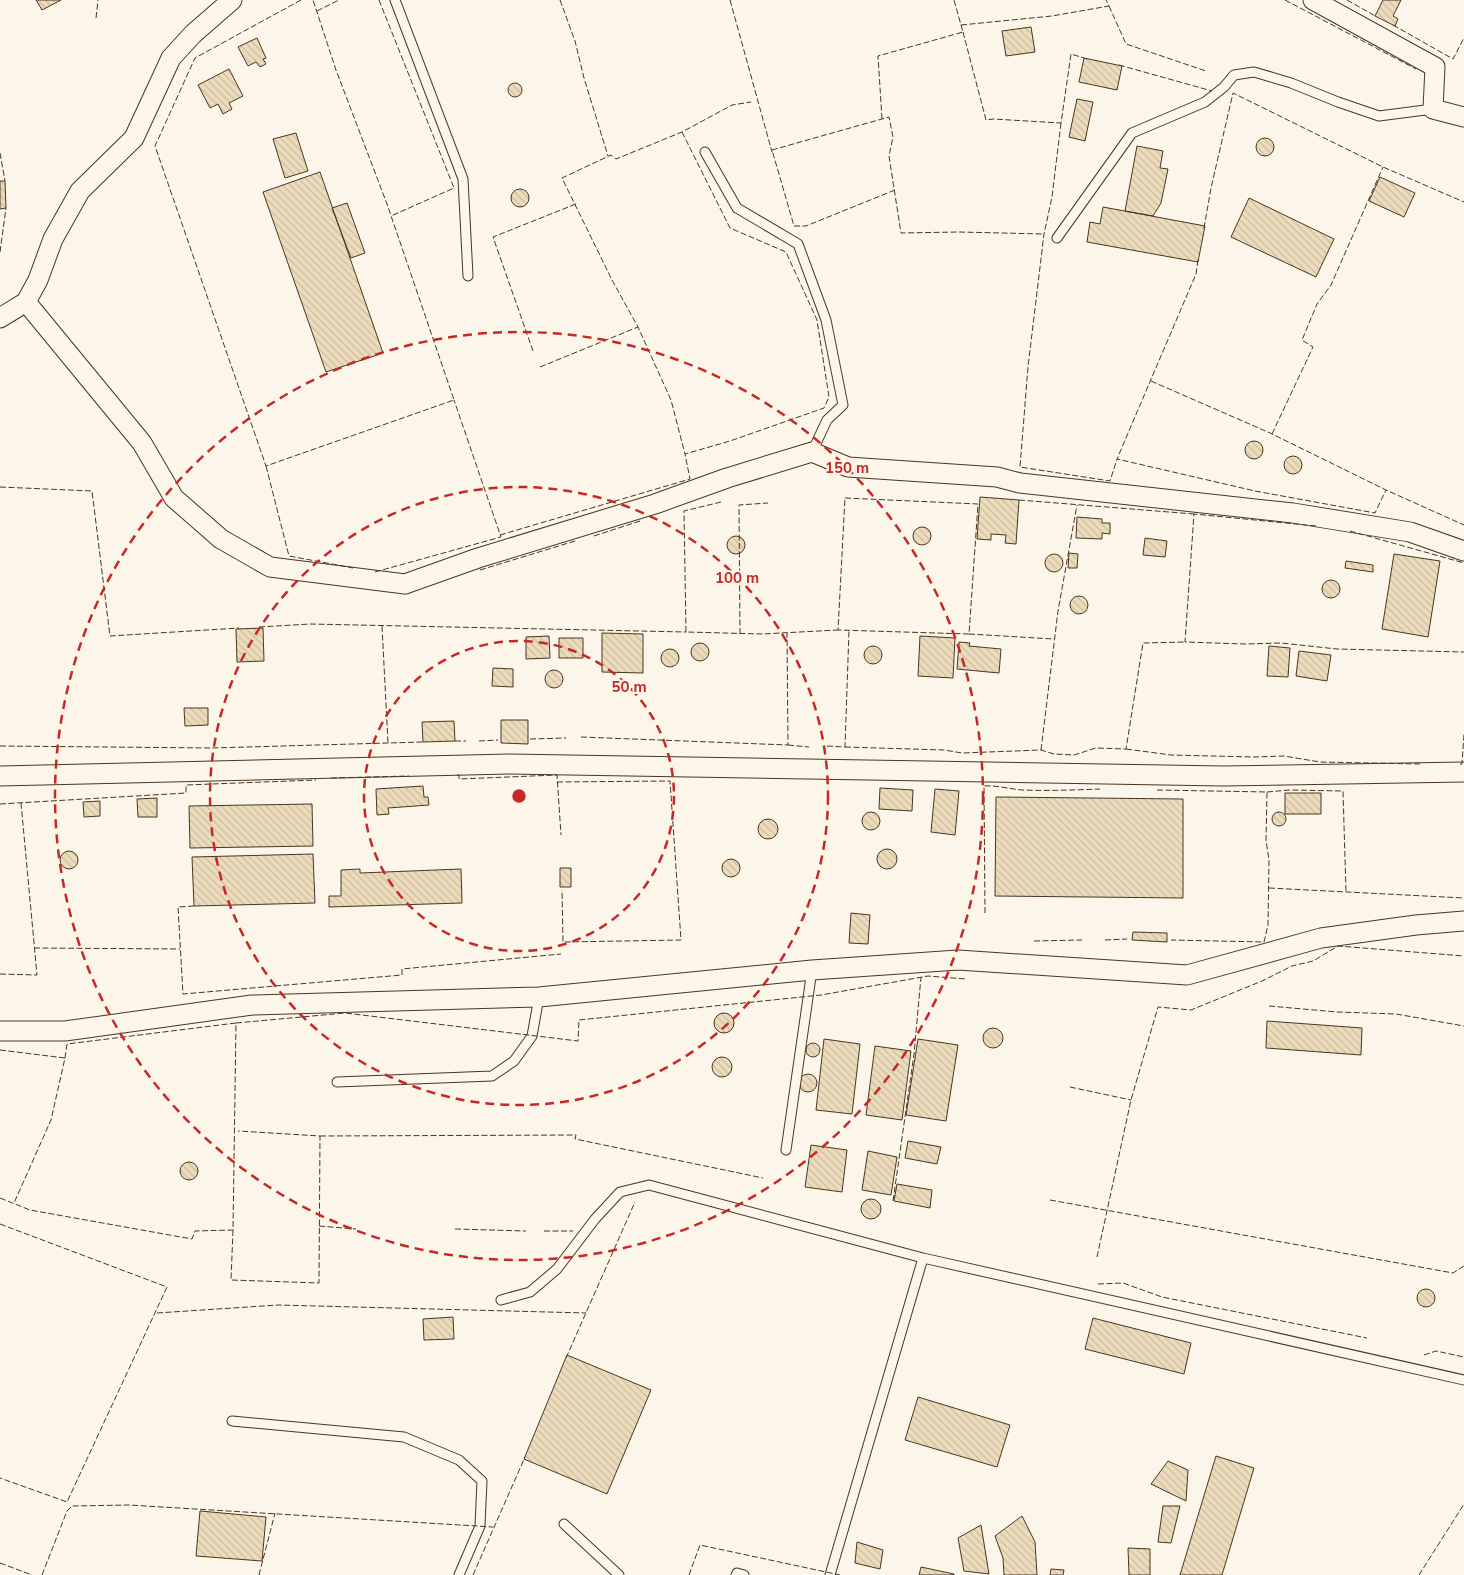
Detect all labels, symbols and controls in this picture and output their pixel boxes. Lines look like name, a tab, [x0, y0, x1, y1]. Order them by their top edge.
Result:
text: 150 m	[825, 458, 869, 478]
text: 100 m	[715, 568, 759, 588]
text: 50 m	[611, 677, 647, 697]
centre of rings	[510, 787, 528, 805]

